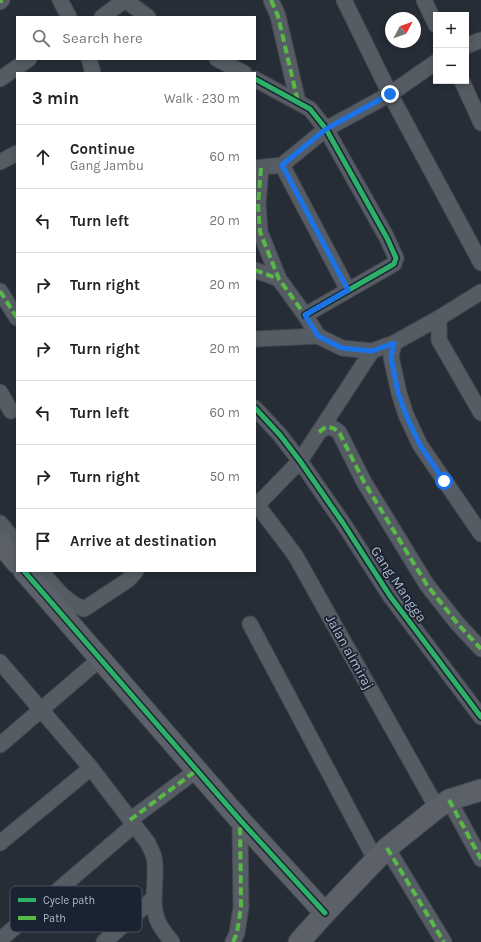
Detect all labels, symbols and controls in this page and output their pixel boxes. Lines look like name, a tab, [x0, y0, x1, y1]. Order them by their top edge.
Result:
north arrow	[385, 12, 421, 48]
map controls	[433, 12, 469, 84]
button: +	[433, 12, 469, 48]
search box	[16, 16, 256, 60]
icon: search	[30, 27, 52, 49]
text: Search here	[62, 29, 143, 47]
button: −	[433, 48, 469, 84]
route end	[381, 85, 399, 103]
text: 3 min	[32, 88, 79, 108]
text: Walk · 230 m	[164, 91, 240, 106]
text: Continue	[70, 140, 135, 158]
icon: ahead	[32, 146, 54, 168]
text: 60 m	[210, 149, 240, 164]
text: Gang Jambu	[70, 158, 144, 173]
icon: left	[32, 210, 54, 232]
text: Turn left	[70, 212, 129, 230]
text: 20 m	[210, 213, 240, 228]
icon: right	[32, 274, 54, 296]
text: Turn right	[70, 276, 140, 294]
text: 20 m	[210, 277, 240, 292]
icon: right	[32, 338, 54, 360]
text: Turn right	[70, 340, 140, 358]
text: 20 m	[210, 341, 240, 356]
icon: left	[32, 402, 54, 424]
text: Turn left	[70, 404, 129, 422]
text: 60 m	[210, 405, 240, 420]
icon: right	[32, 466, 54, 488]
text: Turn right	[70, 468, 140, 486]
text: 50 m	[210, 469, 240, 484]
route start	[435, 472, 453, 490]
icon: arrive	[32, 530, 54, 552]
text: Arrive at destination	[70, 532, 217, 550]
street label: Gang Mangga	[367, 543, 430, 625]
street label: Jalan almiraj	[322, 612, 377, 693]
legend	[10, 886, 142, 932]
text: Cycle path	[43, 894, 95, 907]
text: Path	[43, 912, 66, 925]

